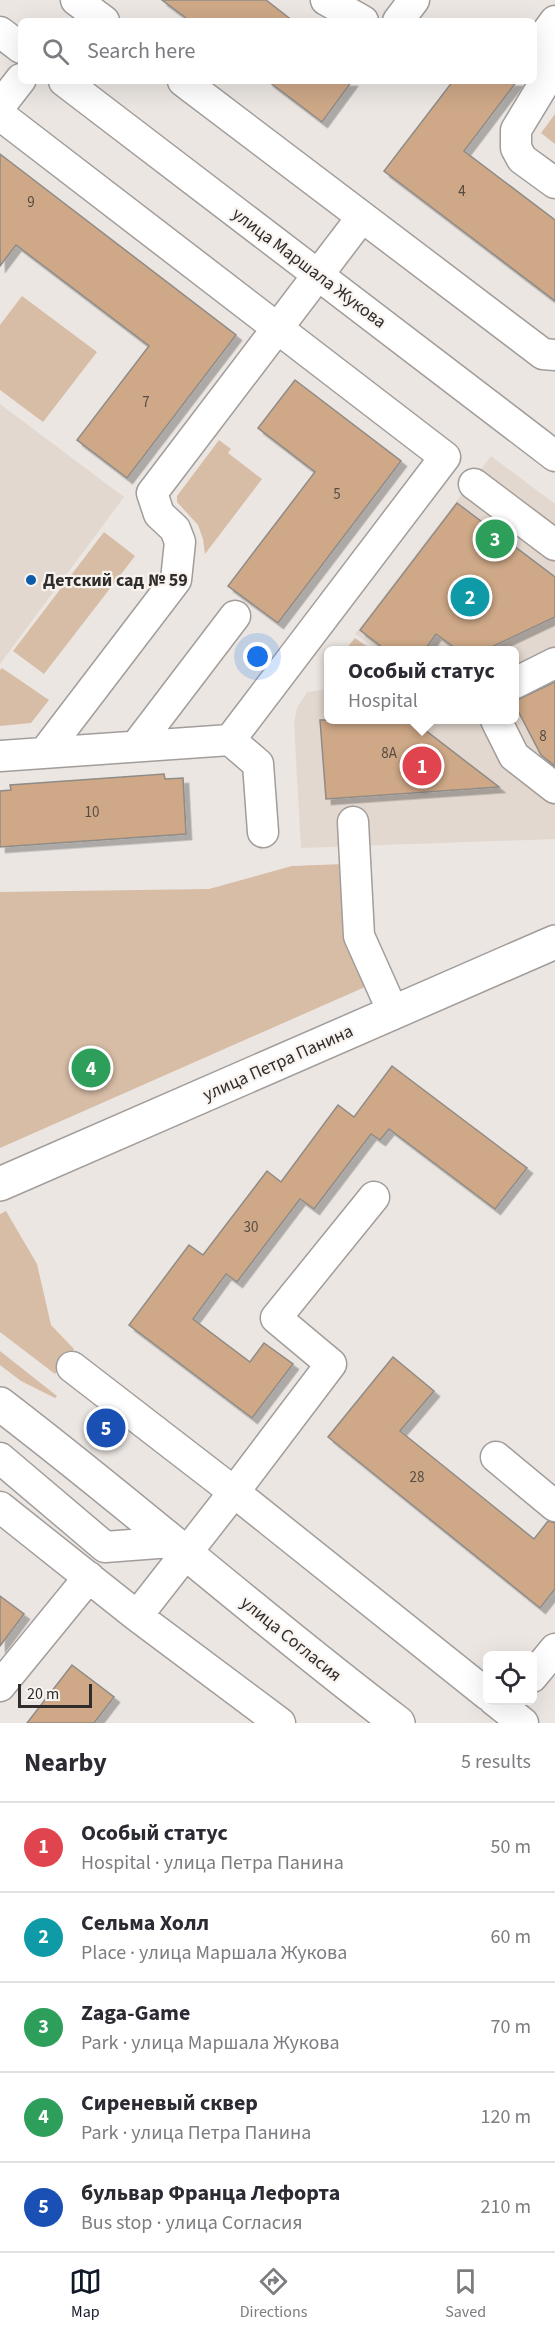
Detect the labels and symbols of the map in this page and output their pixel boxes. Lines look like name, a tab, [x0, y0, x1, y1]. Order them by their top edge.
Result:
house number: 4	[458, 181, 466, 202]
house number: 9	[27, 192, 35, 213]
street label: улица Маршала Жукова	[227, 202, 391, 334]
house number: 7	[142, 392, 150, 413]
house number: 5	[333, 484, 341, 505]
pin: 3	[476, 516, 514, 562]
place label: Детский сад № 59	[43, 568, 188, 593]
marker: Детский сад № 59	[24, 573, 38, 587]
pin: 2	[450, 574, 490, 620]
your location	[243, 642, 272, 671]
house number: 8	[539, 726, 547, 747]
house number: 8А	[381, 743, 398, 764]
pin: 1	[402, 744, 442, 789]
house number: 10	[85, 802, 99, 823]
street label: улица Петра Панина	[199, 1019, 357, 1107]
pin: 4	[72, 1046, 110, 1090]
house number: 30	[244, 1217, 258, 1238]
pin: 5	[86, 1406, 126, 1450]
house number: 28	[410, 1467, 424, 1488]
street label: улица Согласия	[235, 1590, 347, 1688]
scale bar	[18, 1681, 92, 1708]

